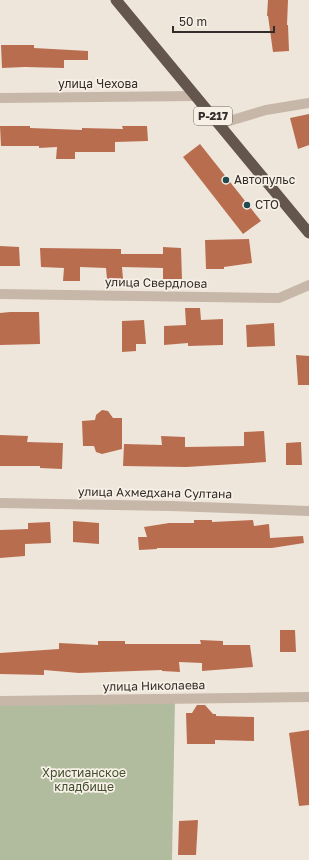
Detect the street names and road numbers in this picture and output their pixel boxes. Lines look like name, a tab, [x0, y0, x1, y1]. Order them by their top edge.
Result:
street label: улица Чехова	[58, 76, 138, 91]
road number: Р-217	[194, 107, 232, 125]
street label: улица Свердлова	[105, 274, 207, 291]
street label: улица Ахмедхана Султана	[78, 484, 232, 501]
street label: улица Николаева	[103, 677, 205, 694]

